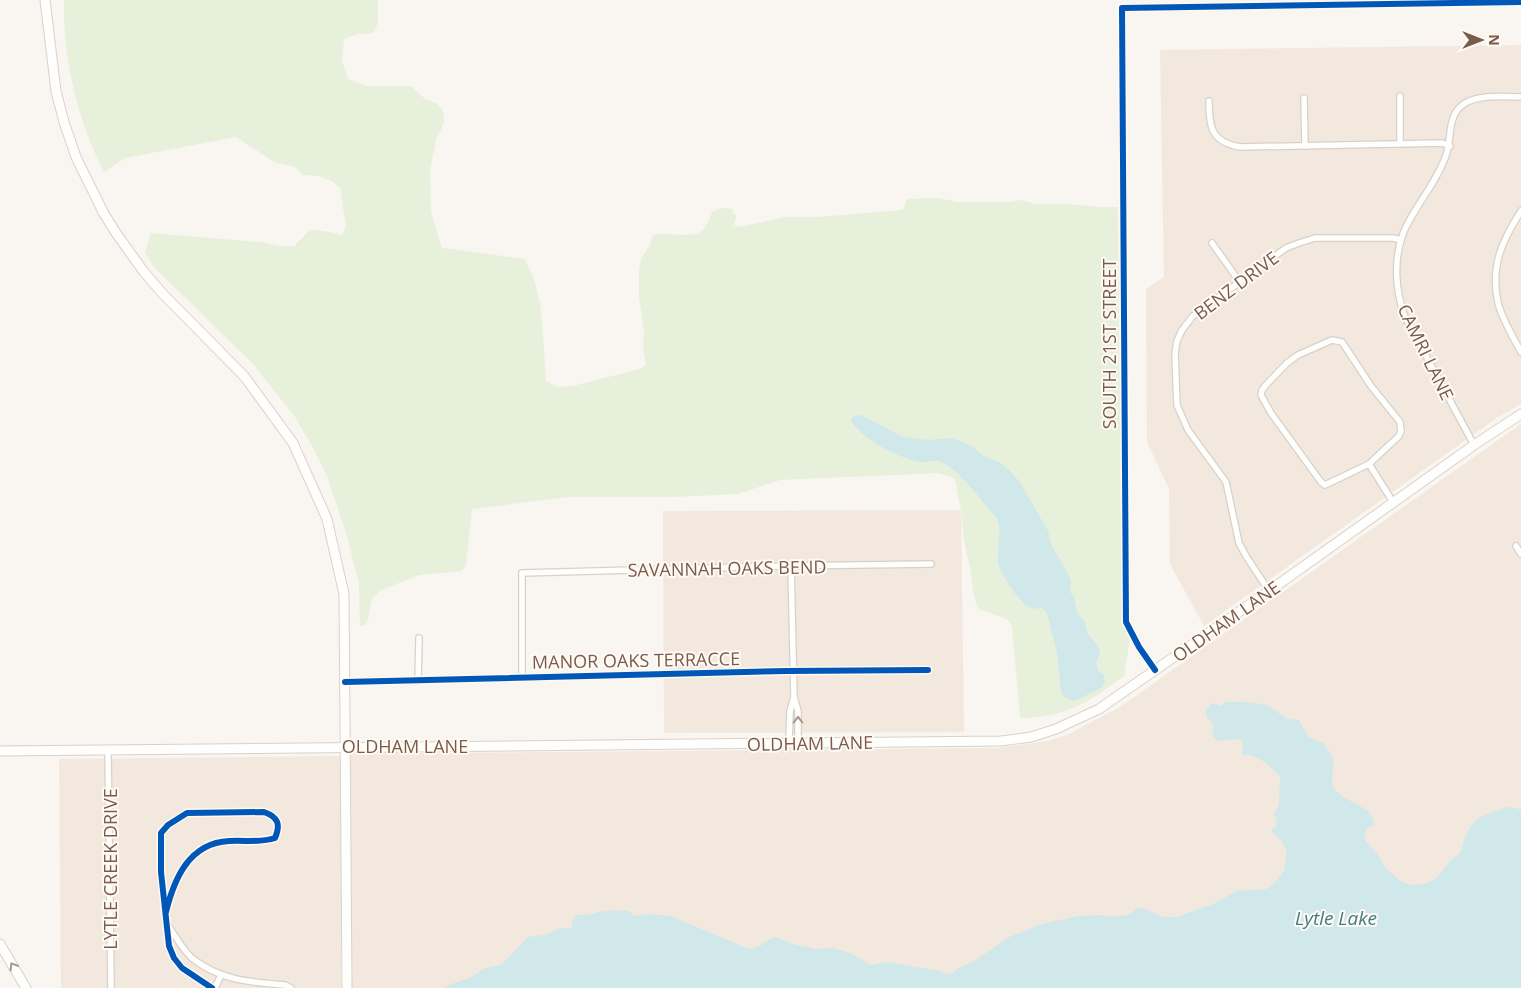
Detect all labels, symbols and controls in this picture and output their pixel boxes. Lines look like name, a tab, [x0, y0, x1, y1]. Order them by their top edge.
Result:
north arrow	[1456, 15, 1506, 65]
text: N	[1485, 34, 1504, 46]
street label: BENZ DRIVE	[1189, 245, 1283, 325]
street label: SOUTH 21ST STREET	[1097, 259, 1121, 429]
street label: CAMRI LANE	[1392, 300, 1460, 404]
street label: SAVANNAH OAKS BEND	[627, 554, 827, 582]
street label: OLDHAM LANE	[1167, 575, 1285, 667]
street label: MANOR OAKS TERRACCE	[532, 646, 740, 674]
one-way arrow	[793, 715, 803, 723]
street label: OLDHAM LANE	[747, 730, 873, 756]
street label: OLDHAM LANE	[342, 734, 468, 758]
street label: LYTLE CREEK DRIVE	[98, 788, 122, 950]
water label: Lytle Lake	[1295, 905, 1377, 931]
one-way arrow	[10, 962, 20, 971]

